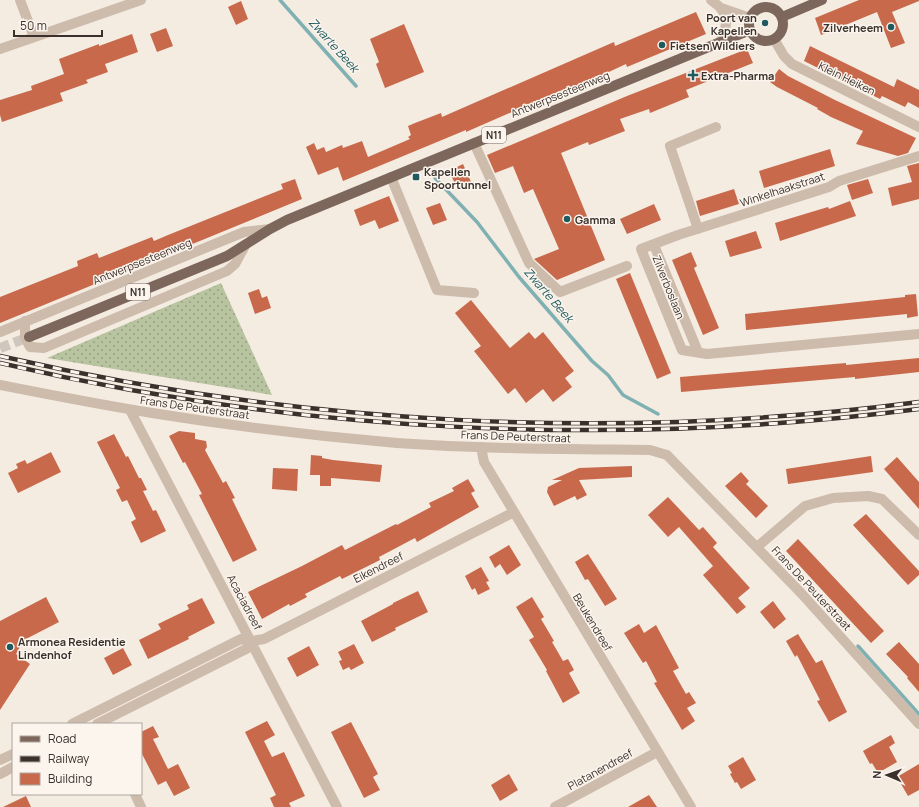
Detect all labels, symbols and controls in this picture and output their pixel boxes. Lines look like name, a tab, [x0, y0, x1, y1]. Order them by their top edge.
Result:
place label: Poort van Kapellen	[706, 10, 757, 38]
scale bar	[14, 12, 102, 38]
water label: Zwarte Beek	[305, 14, 364, 77]
text: 50 m	[20, 17, 47, 34]
marker: Poort van Kapellen	[760, 18, 770, 28]
place label: Zilverheem	[823, 20, 883, 35]
marker: Zilverheem	[886, 22, 896, 32]
place label: Fietsen Wildiers	[670, 38, 755, 53]
marker: Fietsen Wildiers	[657, 40, 667, 50]
street label: Klein Heiken	[816, 58, 878, 98]
street label: Antwerpsesteenweg	[508, 67, 612, 121]
place label: Extra-Pharma	[701, 68, 774, 83]
marker: Extra-Pharma	[688, 70, 698, 80]
road number: N11	[482, 127, 506, 143]
place label: Kapellen Spoortunnel	[424, 164, 491, 192]
street label: Winkelhaakstraat	[738, 168, 826, 210]
marker: Kapellen Spoortunnel	[411, 172, 421, 182]
place label: Gamma	[575, 212, 616, 227]
marker: Gamma	[562, 214, 572, 224]
street label: Antwerpsesteenweg	[90, 234, 194, 288]
street label: Zilverboslaan	[649, 253, 689, 321]
water label: Zwarte Beek	[520, 264, 579, 328]
road number: N11	[126, 284, 150, 300]
street label: Frans De Peuterstraat	[139, 392, 251, 422]
street label: Frans De Peuterstraat	[461, 427, 571, 445]
street label: Frans De Peuterstraat	[769, 543, 855, 633]
street label: Eikendreef	[350, 548, 406, 586]
street label: Acaciadreef	[224, 572, 266, 632]
street label: Beukendreef	[570, 590, 616, 654]
place label: Armonea Residentie Lindenhof	[18, 634, 126, 662]
marker: Armonea Residentie Lindenhof	[5, 642, 15, 652]
legend	[12, 723, 142, 795]
text: Road	[48, 730, 76, 747]
street label: Platanendreef	[565, 745, 635, 793]
text: Railway	[48, 750, 90, 767]
north arrow	[867, 755, 907, 795]
text: Building	[48, 770, 92, 787]
text: N	[869, 770, 884, 779]

